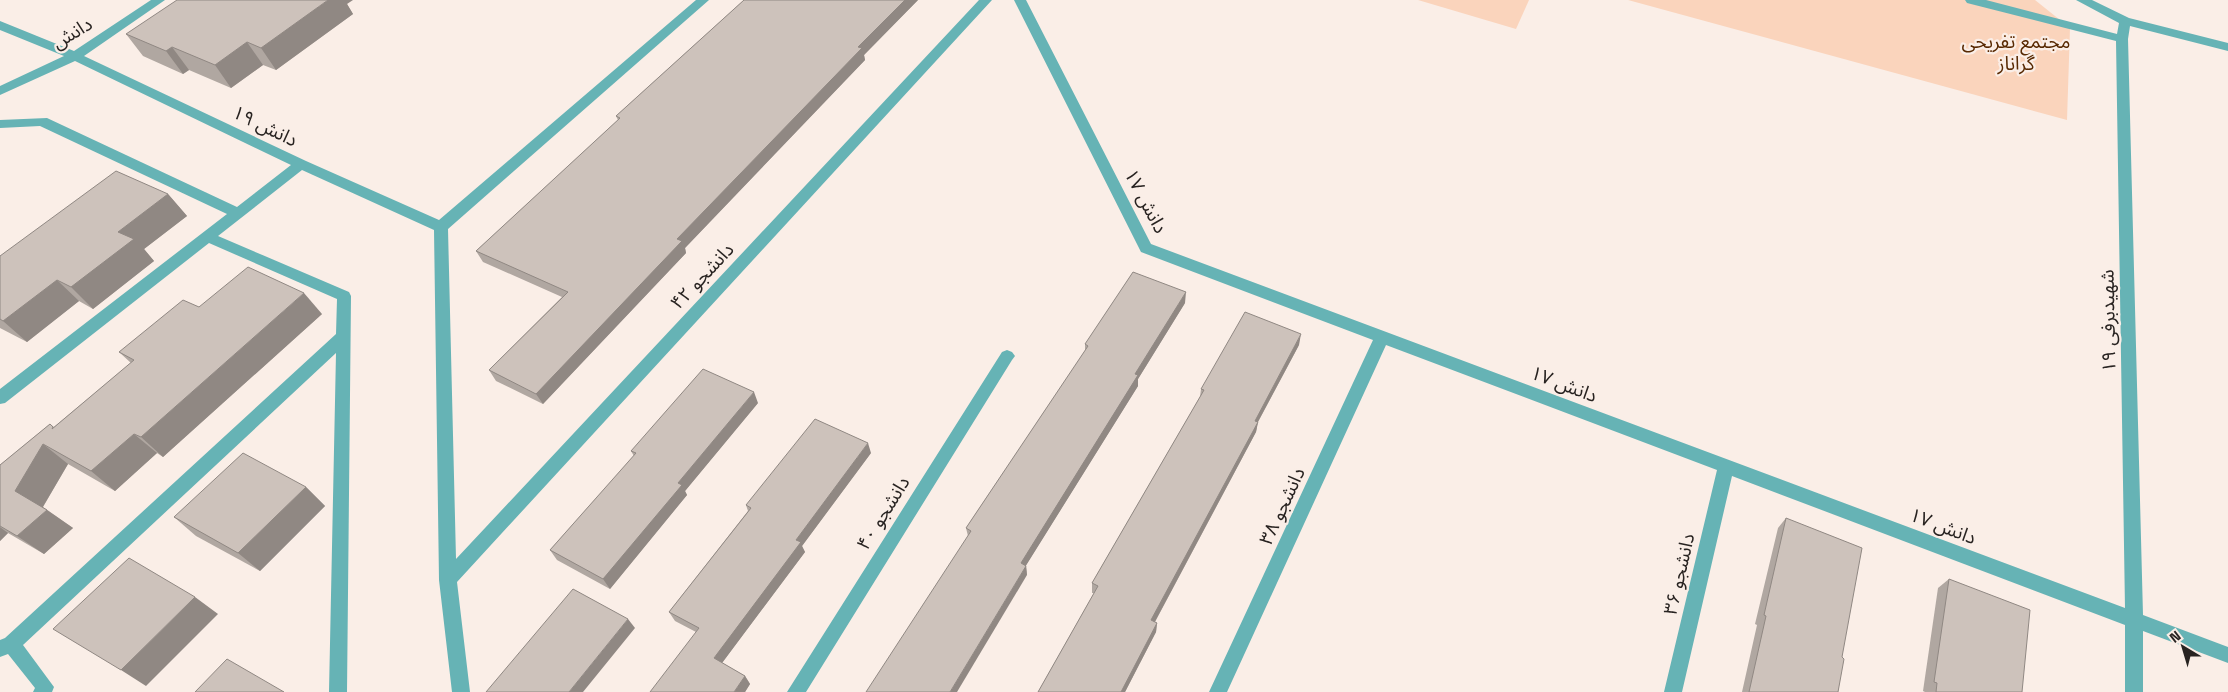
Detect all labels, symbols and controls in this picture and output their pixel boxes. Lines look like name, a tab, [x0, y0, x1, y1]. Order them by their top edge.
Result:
street label: دانش	[47, 11, 97, 55]
park label: مجتمع تفریحی گراناز	[1962, 29, 2070, 76]
street label: دانش ۱۹	[228, 100, 302, 152]
street label: دانش ۱۷	[1119, 164, 1173, 238]
street label: دانشجو ۴۲	[665, 237, 739, 315]
street label: شهیدبرفی ۱۹	[2095, 269, 2121, 373]
street label: دانش ۱۷	[1527, 360, 1601, 408]
street label: دانشجو ۳۸	[1253, 463, 1311, 549]
street label: دانشجو ۴۰	[851, 471, 915, 555]
street label: دانش ۱۷	[1906, 502, 1980, 550]
street label: دانشجو ۳۶	[1658, 531, 1700, 617]
north arrow	[2158, 622, 2208, 672]
text: N	[2166, 627, 2184, 647]

